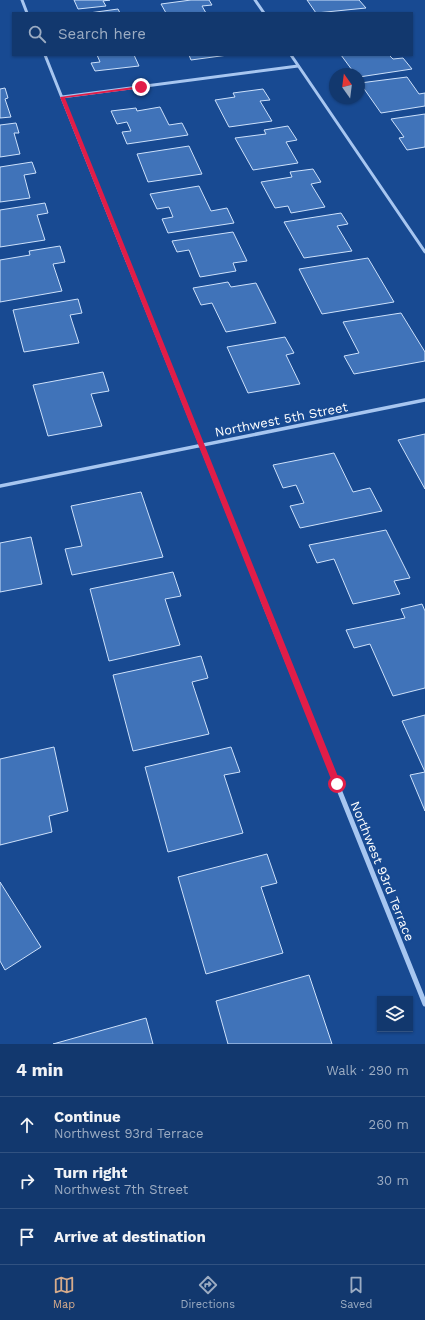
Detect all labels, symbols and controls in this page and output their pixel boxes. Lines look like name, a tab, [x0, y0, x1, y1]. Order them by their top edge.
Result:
search box	[12, 12, 413, 56]
icon: search	[26, 23, 48, 45]
text: Search here	[58, 25, 146, 43]
north arrow	[329, 68, 365, 104]
route end	[132, 78, 150, 96]
street label: Northwest 5th Street	[213, 399, 349, 440]
route start	[328, 775, 346, 793]
street label: Northwest 93rd Terrace	[348, 799, 418, 943]
map controls	[377, 996, 413, 1032]
button: layers	[377, 996, 413, 1032]
text: 4 min	[16, 1060, 63, 1080]
text: Walk · 290 m	[326, 1063, 409, 1078]
text: Continue	[54, 1108, 121, 1126]
icon: ahead	[16, 1114, 38, 1136]
text: 260 m	[369, 1117, 409, 1132]
text: Northwest 93rd Terrace	[54, 1126, 204, 1141]
text: Turn right	[54, 1164, 127, 1182]
icon: right	[16, 1170, 38, 1192]
text: 30 m	[377, 1173, 409, 1188]
text: Northwest 7th Street	[54, 1182, 188, 1197]
icon: arrive	[16, 1226, 38, 1248]
text: Arrive at destination	[54, 1228, 206, 1246]
tab: Map	[53, 1274, 75, 1311]
tab: Directions	[181, 1274, 235, 1311]
tab: Saved	[340, 1274, 372, 1311]

